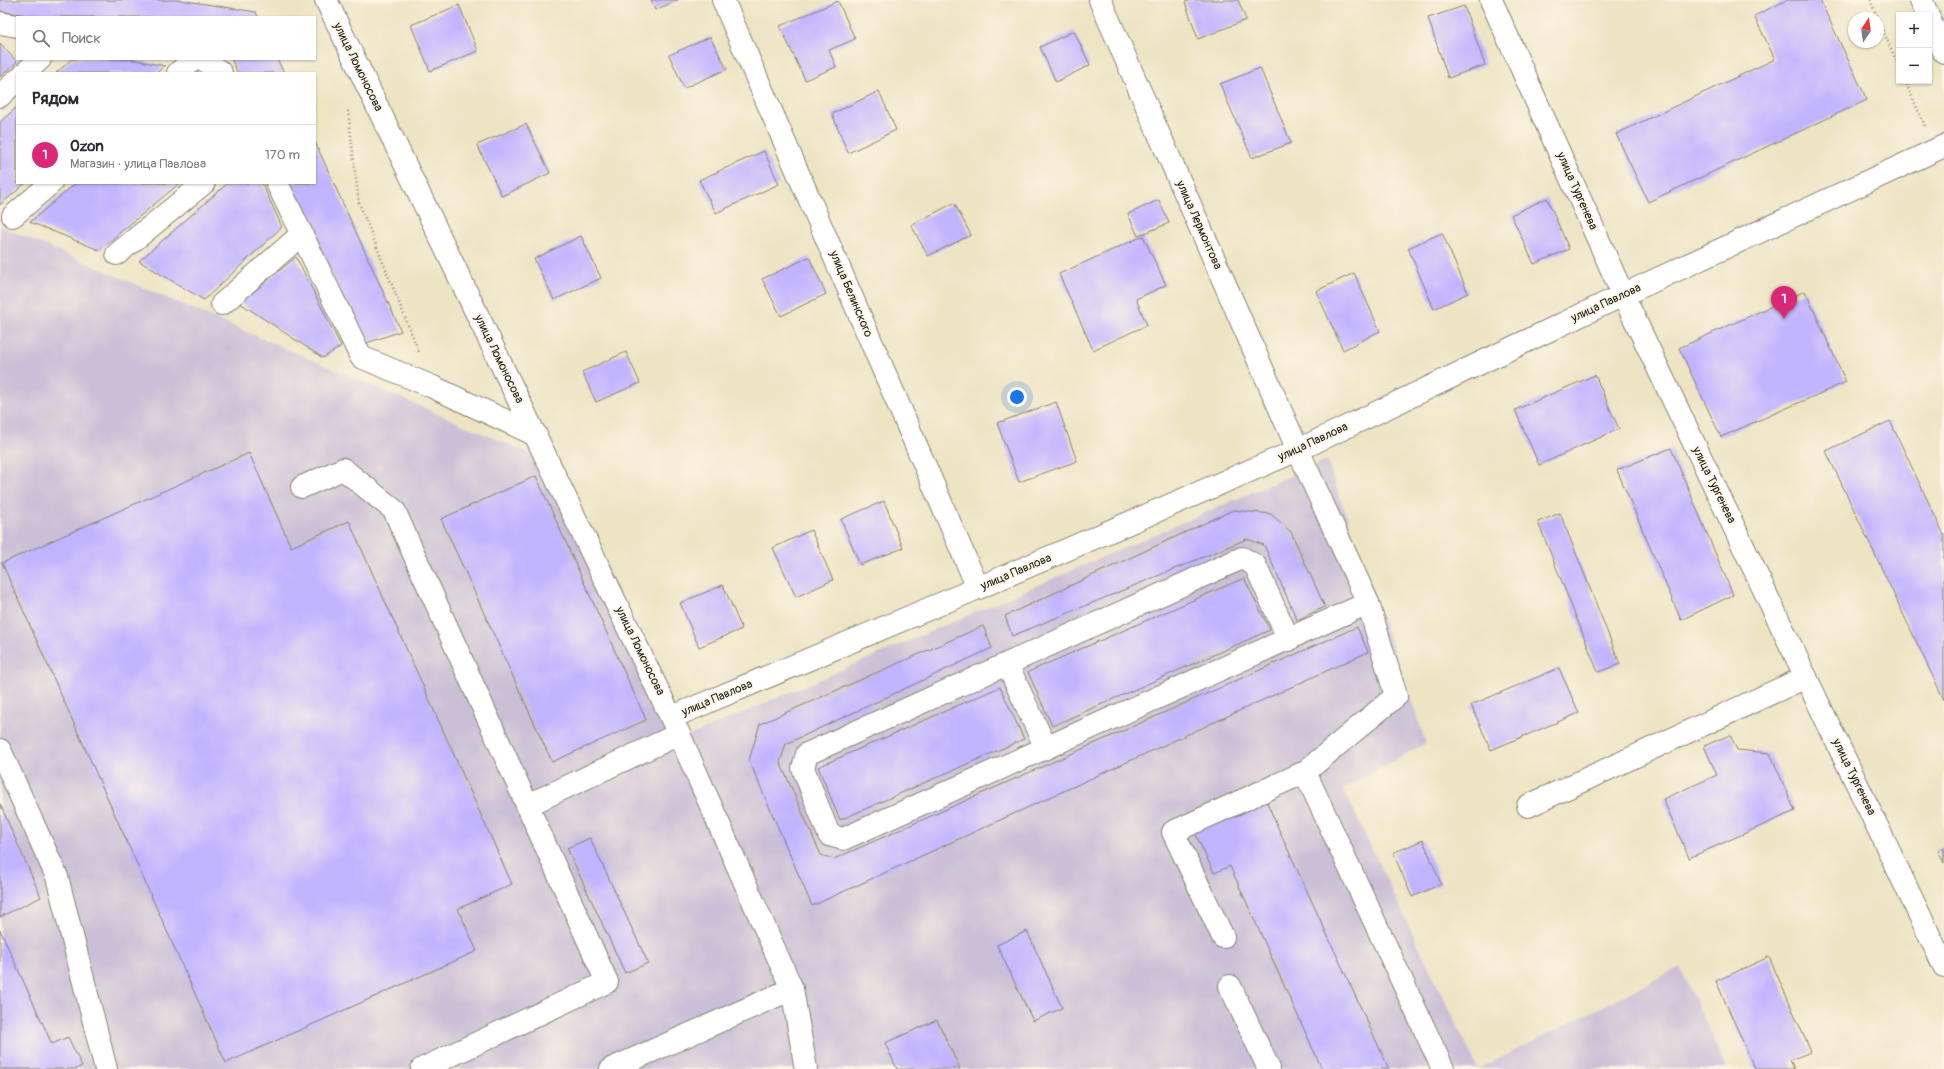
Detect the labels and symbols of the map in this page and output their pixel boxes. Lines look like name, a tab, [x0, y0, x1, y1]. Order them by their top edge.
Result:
north arrow	[1848, 12, 1884, 48]
street label: улица Ломоносова	[330, 19, 386, 114]
street label: улица Тургенева	[1553, 149, 1601, 232]
street label: улица Лермонтова	[1172, 177, 1225, 272]
street label: улица Белинского	[826, 248, 876, 340]
street label: улица Павлова	[1568, 280, 1644, 326]
pin: 1	[1771, 286, 1797, 319]
street label: улица Ломоносова	[471, 311, 527, 406]
your location	[1007, 387, 1027, 407]
street label: улица Павлова	[1275, 419, 1351, 465]
street label: улица Тургенева	[1689, 443, 1739, 526]
street label: улица Павлова	[977, 550, 1054, 594]
street label: улица Ломоносова	[612, 603, 668, 698]
street label: улица Павлова	[678, 676, 755, 720]
street label: улица Тургенева	[1829, 735, 1879, 818]

